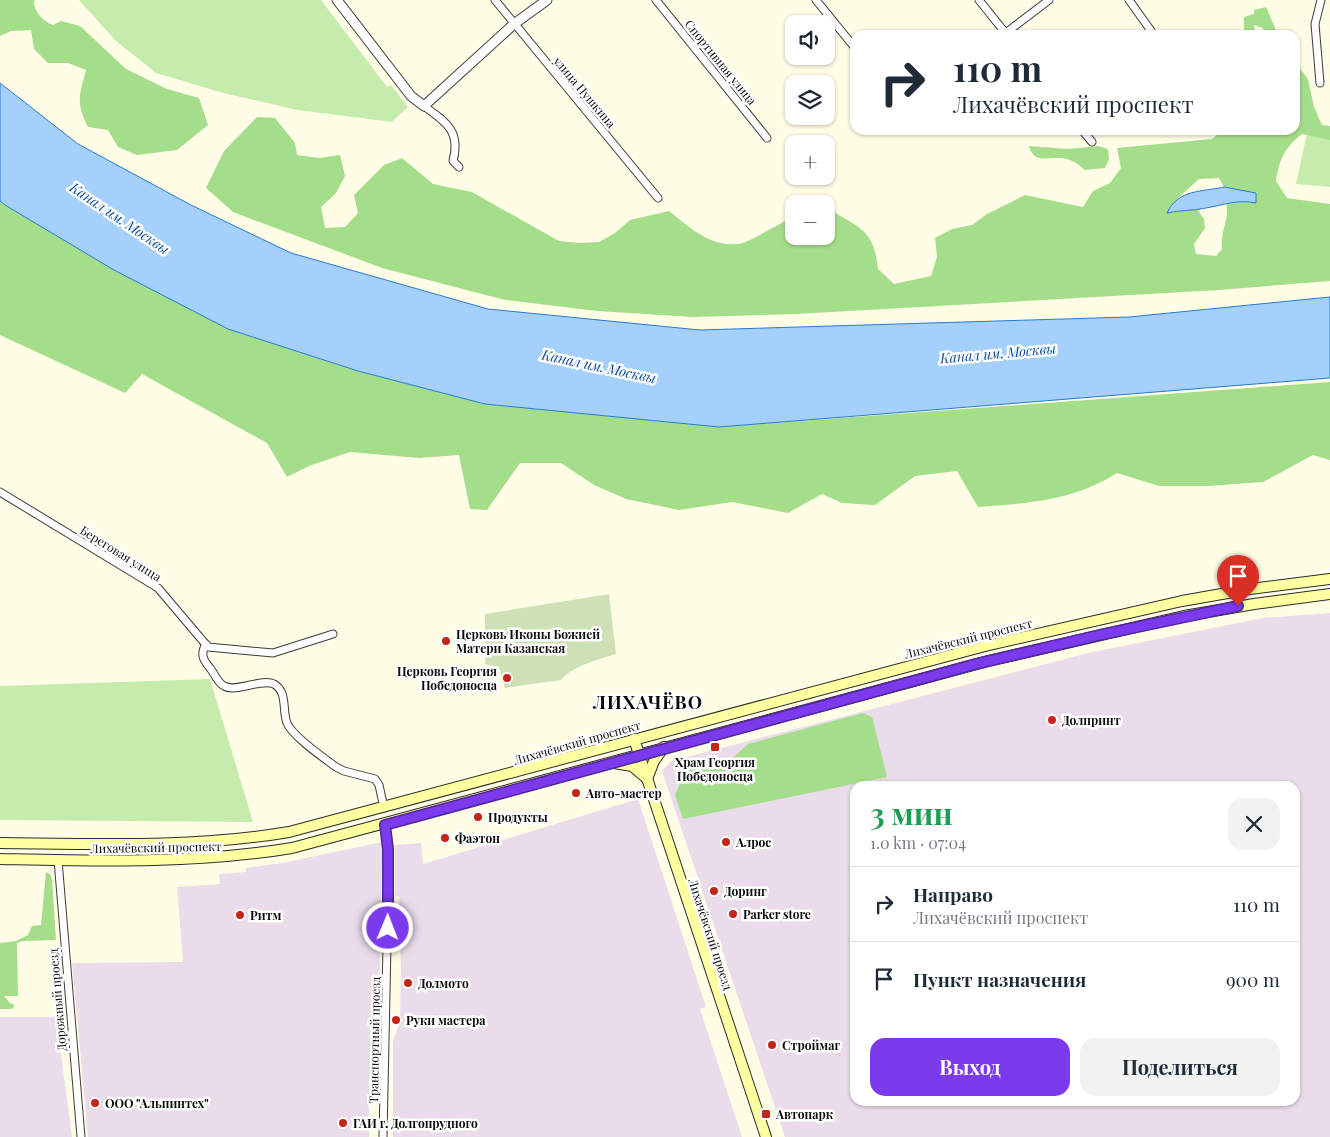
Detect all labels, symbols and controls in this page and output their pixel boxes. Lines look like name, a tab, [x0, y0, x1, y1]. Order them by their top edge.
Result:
map controls	[785, 15, 835, 245]
button: sound	[785, 15, 835, 65]
street label: Спортивная улица	[682, 16, 760, 108]
text: 110 m	[953, 44, 1042, 91]
icon: right	[870, 50, 935, 115]
street label: улица Пушкина	[550, 52, 619, 131]
button: layers	[785, 75, 835, 125]
text: Лихачёвский проспект	[953, 89, 1194, 119]
button: +	[785, 135, 835, 185]
water label: Канал им. Москвы	[66, 177, 174, 259]
button: −	[785, 195, 835, 245]
water label: Канал им. Москвы	[938, 338, 1057, 368]
water label: Канал им. Москвы	[539, 344, 658, 387]
street label: Береговая улица	[77, 522, 165, 584]
pin	[1217, 555, 1259, 606]
icon: arrive	[1224, 562, 1252, 590]
street label: Лихачёвский проспект	[901, 614, 1034, 662]
place label: Церковь Иконы Божией Матери Казанская	[456, 626, 600, 656]
marker: Церковь Иконы Божией Матери Казанская	[440, 635, 452, 647]
place label: Церковь Георгия Победоносца	[397, 663, 498, 693]
marker: Церковь Георгия Победоносца	[501, 672, 513, 684]
district label: ЛИХАЧЁВО	[592, 690, 703, 714]
place label: Долпринт	[1062, 712, 1121, 728]
marker: Долпринт	[1046, 714, 1058, 726]
street label: Лихачёвский проспект	[511, 716, 643, 768]
marker: Храм Георгия Победоносца	[709, 741, 721, 753]
place label: Храм Георгия Победоносца	[675, 754, 755, 784]
place label: Авто-мастер	[585, 785, 662, 801]
marker: Авто-мастер	[570, 787, 582, 799]
text: 3 мин	[870, 793, 953, 833]
button: close	[1228, 798, 1280, 850]
place label: Продукты	[488, 809, 548, 825]
marker: Продукты	[472, 811, 484, 823]
place label: Фаэтон	[455, 830, 500, 846]
marker: Фаэтон	[439, 832, 451, 844]
text: 1.0 km · 07:04	[870, 832, 966, 853]
place label: Алрос	[735, 834, 771, 850]
marker: Алрос	[720, 836, 732, 848]
street label: Лихачёвский проспект	[89, 838, 222, 856]
street label: Лихачёвский проезд	[685, 875, 737, 993]
text: Направо	[913, 881, 993, 907]
place label: Доринг	[724, 883, 767, 899]
marker: Доринг	[708, 885, 720, 897]
icon: right	[870, 890, 898, 918]
text: 110 m	[1233, 891, 1280, 917]
position arrow	[361, 901, 413, 953]
place label: Parker store	[743, 906, 811, 922]
place label: Ритм	[250, 907, 282, 923]
text: Лихачёвский проспект	[913, 907, 1088, 928]
marker: Parker store	[727, 908, 739, 920]
marker: Ритм	[234, 909, 246, 921]
street label: Дорожный проезд	[44, 947, 69, 1052]
icon: arrive	[870, 965, 898, 993]
text: Пункт назначения	[913, 966, 1086, 992]
text: 900 m	[1226, 966, 1280, 992]
place label: Долмото	[418, 975, 469, 991]
street label: Транспортный проезд	[365, 976, 383, 1104]
marker: Долмото	[402, 977, 414, 989]
place label: Руки мастера	[406, 1012, 486, 1028]
marker: Руки мастера	[390, 1014, 402, 1026]
place label: Строймаг	[782, 1037, 840, 1053]
button: Выход	[870, 1038, 1070, 1096]
button: Поделиться	[1080, 1038, 1280, 1096]
marker: Строймаг	[766, 1039, 778, 1051]
place label: ООО "Альпинтех"	[105, 1095, 209, 1111]
marker: ООО "Альпинтех"	[89, 1097, 101, 1109]
place label: Автопарк	[775, 1106, 834, 1122]
marker: Автопарк	[760, 1108, 772, 1120]
place label: ГАИ г. Долгопрудного	[353, 1115, 478, 1131]
marker: ГАИ г. Долгопрудного	[337, 1117, 349, 1129]

